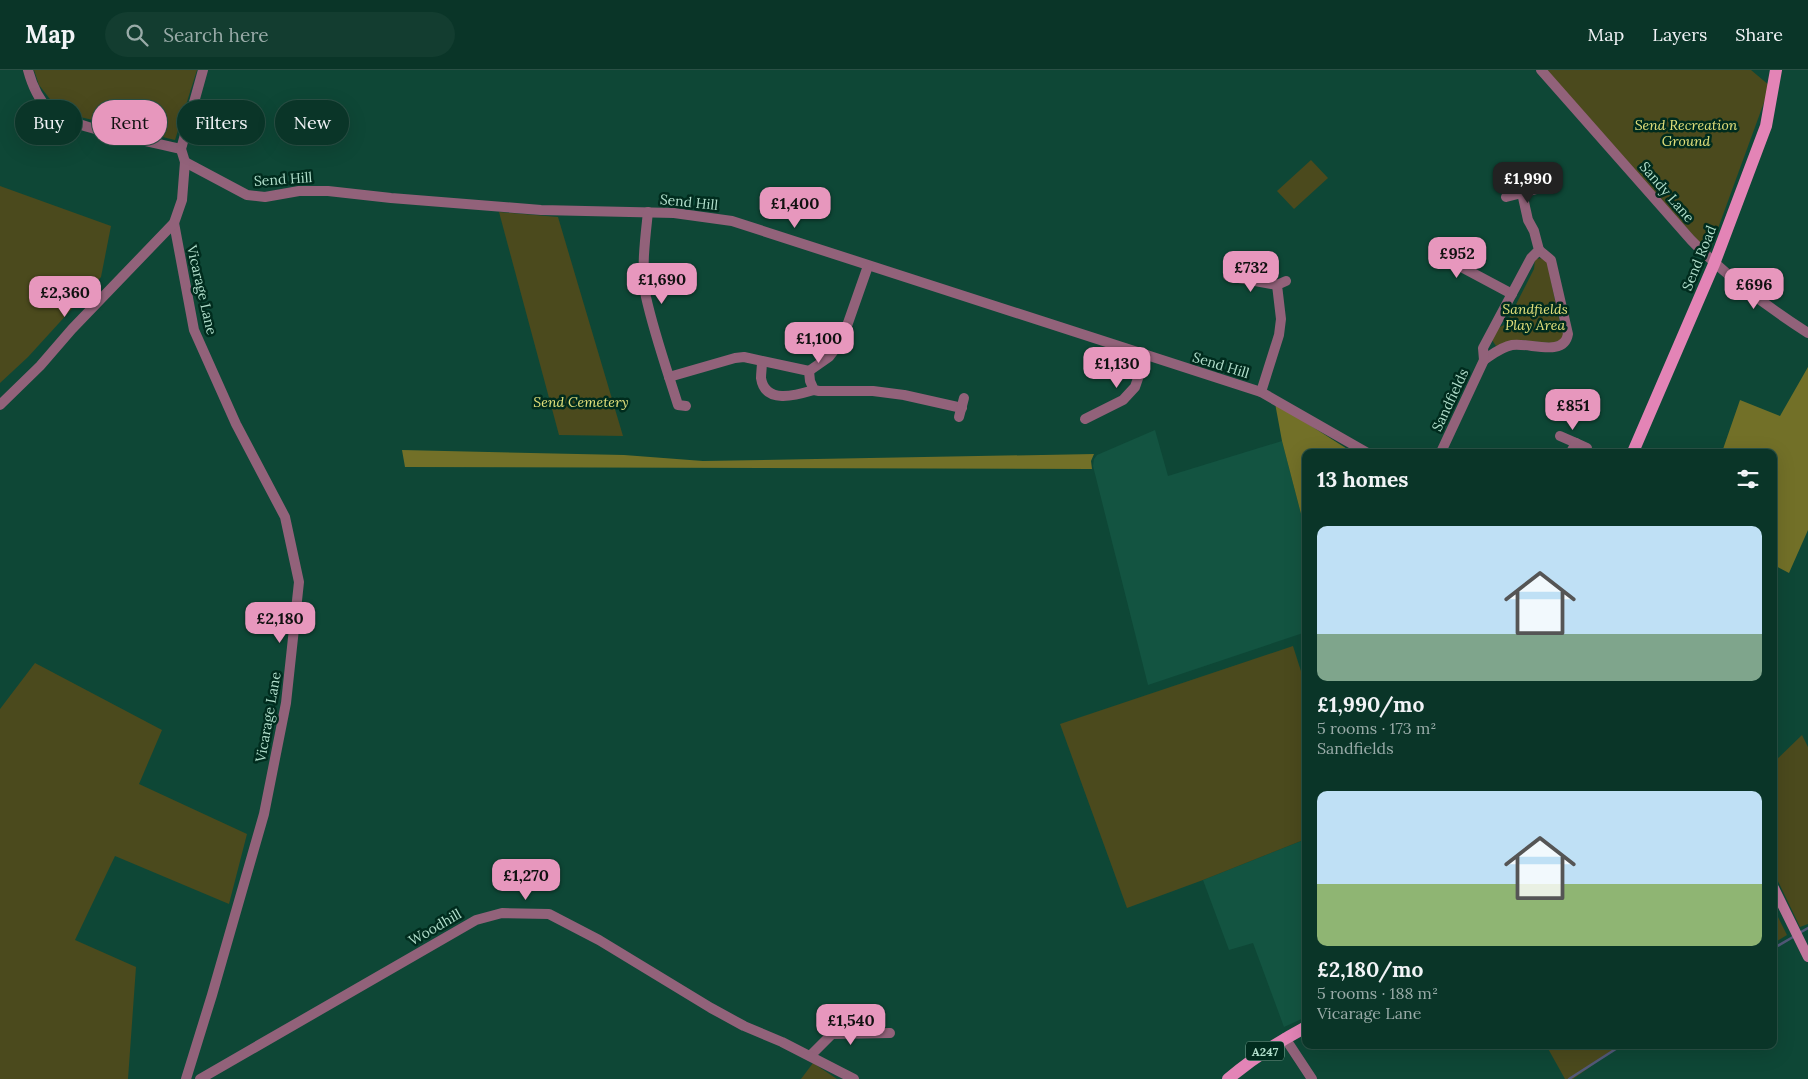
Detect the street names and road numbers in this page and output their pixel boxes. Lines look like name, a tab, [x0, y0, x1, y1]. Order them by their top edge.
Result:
street label: Sandy Lane	[1636, 158, 1699, 226]
street label: Send Hill	[253, 168, 313, 190]
street label: Send Hill	[659, 190, 719, 214]
street label: Send Road	[1678, 223, 1720, 293]
street label: Vicarage Lane	[183, 242, 221, 337]
street label: Send Hill	[1190, 348, 1252, 382]
street label: Sandfields	[1428, 366, 1472, 434]
street label: Vicarage Lane	[251, 670, 285, 765]
street label: Woodhill	[405, 905, 465, 949]
road number: A247	[1246, 1041, 1284, 1060]

